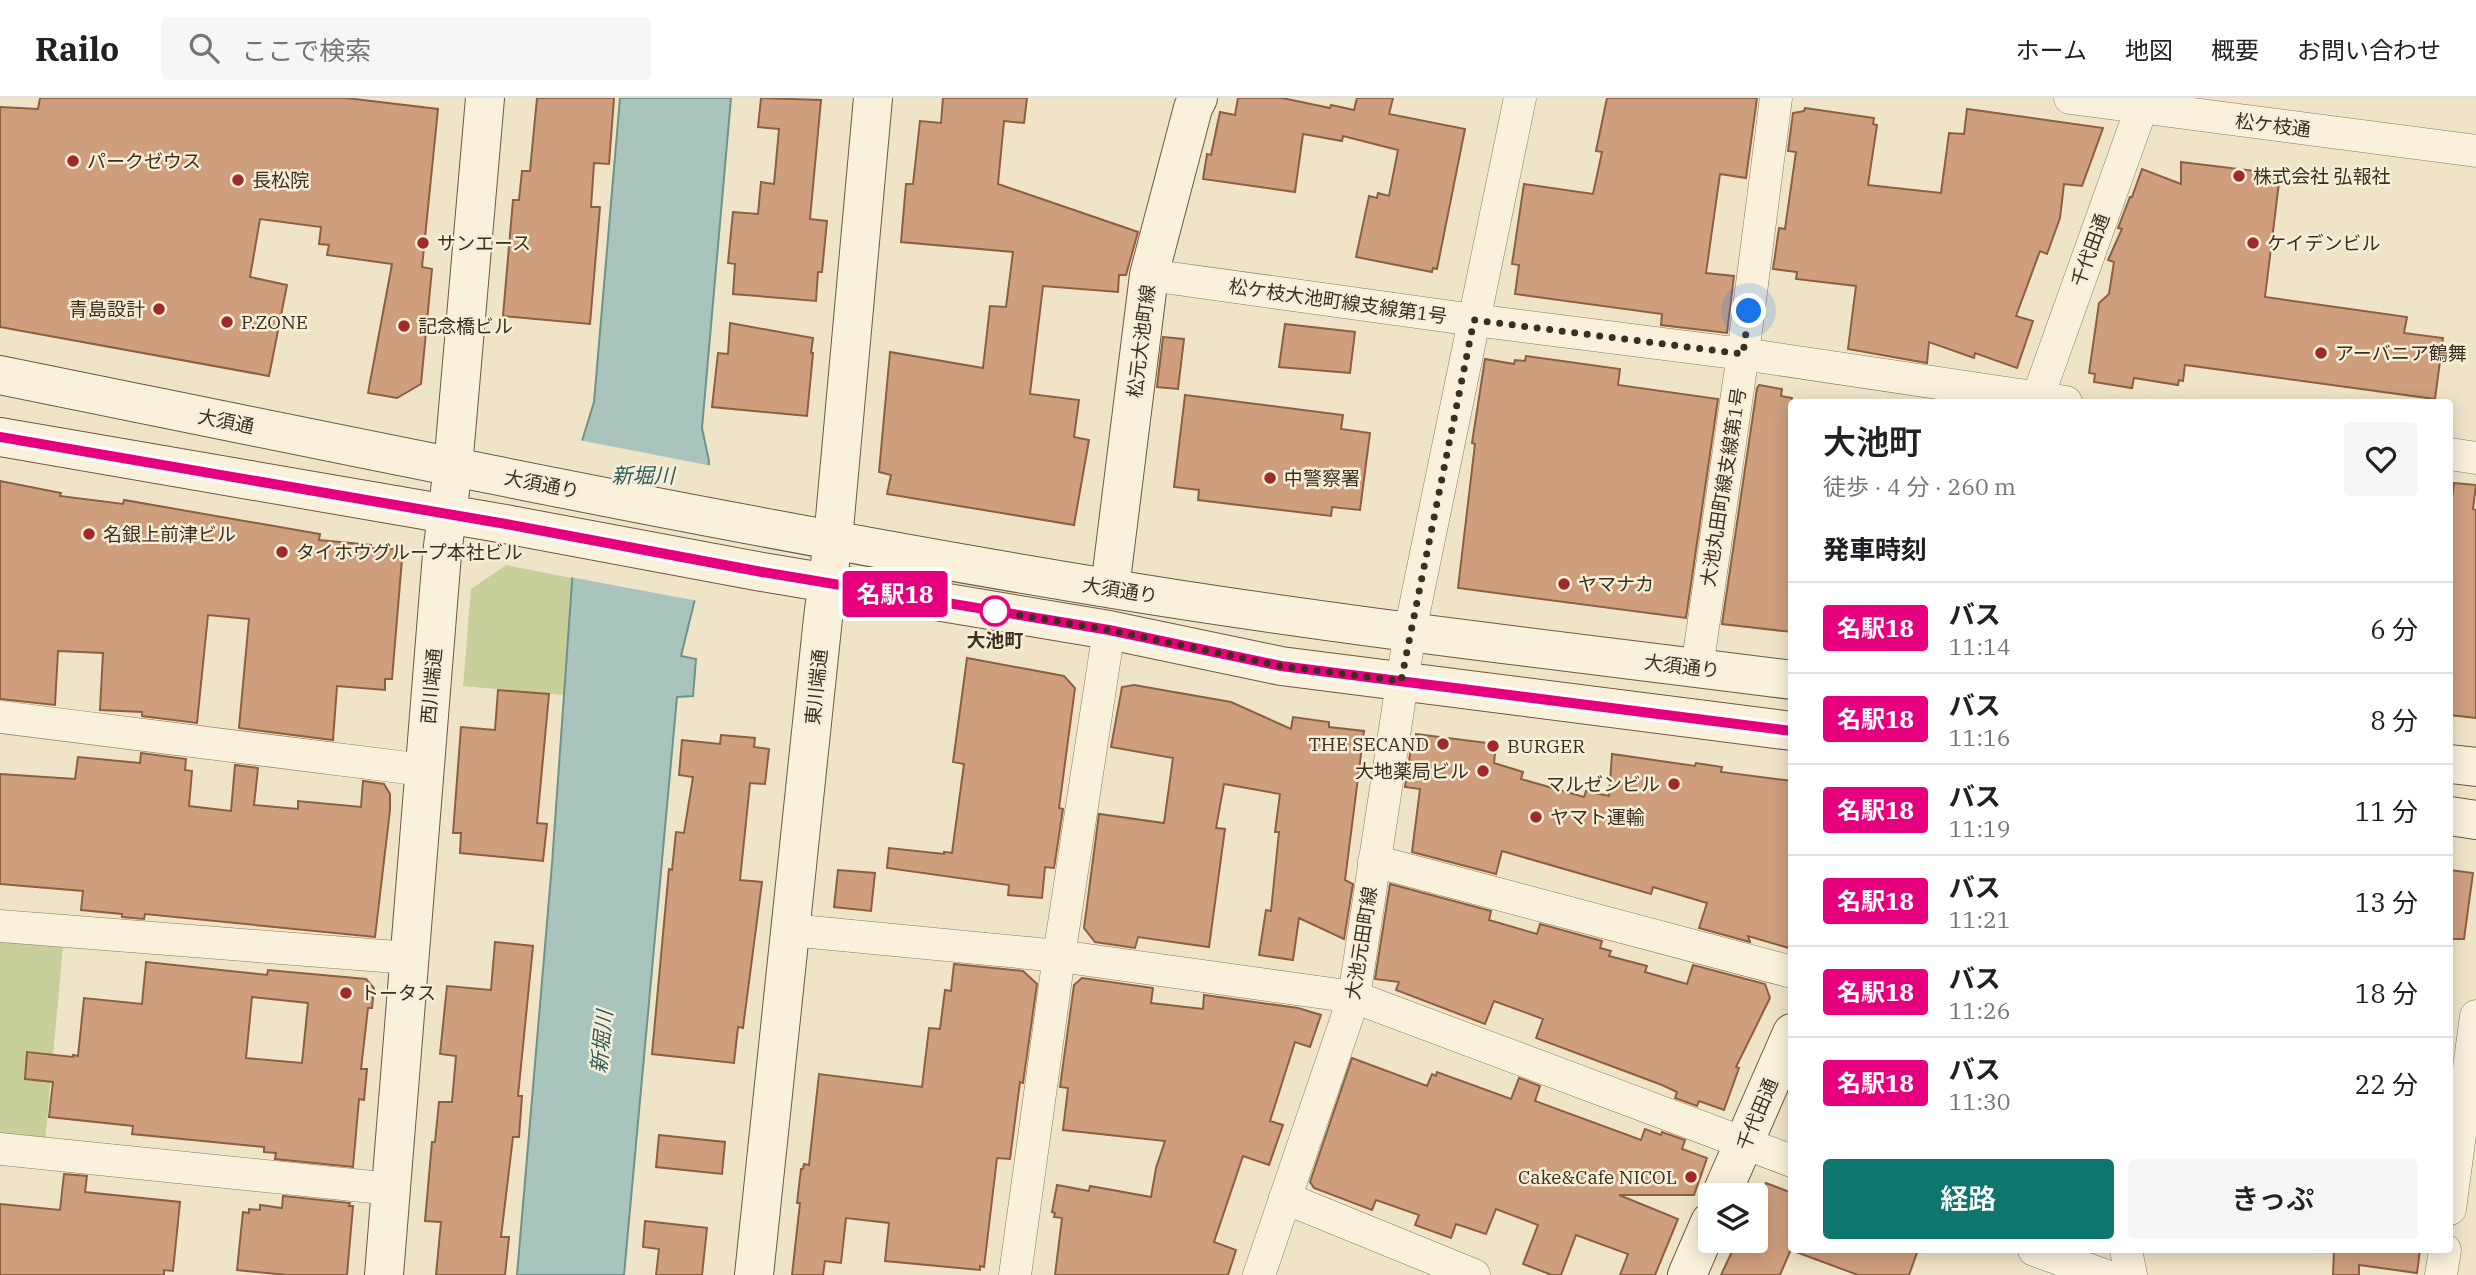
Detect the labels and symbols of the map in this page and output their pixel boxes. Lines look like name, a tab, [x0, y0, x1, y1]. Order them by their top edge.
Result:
street label: 松ケ枝通	[2234, 108, 2312, 142]
place label: パークゼウス	[87, 149, 201, 173]
marker: パークゼウス	[65, 153, 81, 169]
place label: 株式会社 弘報社	[2253, 164, 2390, 188]
place label: 長松院	[252, 168, 309, 192]
marker: 株式会社 弘報社	[2231, 168, 2247, 184]
marker: 長松院	[230, 172, 246, 188]
street label: 千代田通	[2066, 210, 2114, 290]
place label: サンエース	[437, 231, 531, 255]
place label: ケイデンビル	[2267, 231, 2381, 255]
marker: サンエース	[415, 235, 431, 251]
marker: ケイデンビル	[2245, 235, 2261, 251]
street label: 松ケ枝大池町線支線第1号	[1227, 274, 1449, 328]
street label: 松元大池町線	[1122, 283, 1160, 399]
your location	[1731, 293, 1766, 328]
place label: 青島設計	[69, 297, 145, 321]
marker: 青島設計	[151, 301, 167, 317]
place label: P.ZONE	[241, 310, 308, 334]
marker: P.ZONE	[219, 314, 235, 330]
place label: 記念橋ビル	[418, 314, 513, 338]
marker: 記念橋ビル	[396, 318, 412, 334]
place label: アーバニア鶴舞	[2335, 341, 2467, 365]
marker: アーバニア鶴舞	[2313, 345, 2329, 361]
street label: 大池丸田町線支線第1号	[1695, 386, 1751, 588]
street label: 大須通	[196, 404, 256, 438]
water label: 新堀川	[612, 461, 676, 489]
street label: 大須通り	[502, 465, 582, 503]
place label: 中警察署	[1284, 466, 1360, 490]
marker: 中警察署	[1262, 470, 1278, 486]
place label: 名銀上前津ビル	[103, 522, 236, 546]
marker: 名銀上前津ビル	[81, 526, 97, 542]
place label: タイホウグループ本社ビル	[296, 540, 523, 564]
marker: タイホウグループ本社ビル	[274, 544, 290, 560]
line badge: 名駅18	[846, 571, 944, 617]
street label: 大須通り	[1081, 572, 1159, 608]
place label: ヤマナカ	[1578, 572, 1654, 596]
marker: ヤマナカ	[1556, 576, 1572, 592]
marker: 大池町	[980, 596, 1010, 626]
place label: 大池町	[966, 628, 1024, 652]
street label: 西川端通	[416, 647, 446, 725]
street label: 東川端通	[800, 648, 832, 726]
street label: 大須通り	[1643, 649, 1721, 683]
place label: THE SECAND	[1308, 732, 1429, 756]
place label: BURGER	[1507, 734, 1585, 758]
marker: THE SECAND	[1435, 736, 1451, 752]
marker: BURGER	[1485, 738, 1501, 754]
place label: 大地薬局ビル	[1355, 759, 1469, 783]
marker: 大地薬局ビル	[1475, 763, 1491, 779]
place label: マルゼンビル	[1546, 772, 1660, 796]
marker: マルゼンビル	[1666, 776, 1682, 792]
place label: ヤマト運輸	[1550, 805, 1645, 829]
marker: ヤマト運輸	[1528, 809, 1544, 825]
street label: 大池元田町線	[1340, 885, 1382, 1001]
place label: トータス	[360, 981, 436, 1005]
marker: トータス	[338, 985, 354, 1001]
water label: 新堀川	[584, 1007, 618, 1075]
street label: 千代田通	[1731, 1074, 1783, 1154]
place label: Cake&Cafe NICOL	[1518, 1165, 1677, 1189]
marker: Cake&Cafe NICOL	[1683, 1169, 1699, 1185]

